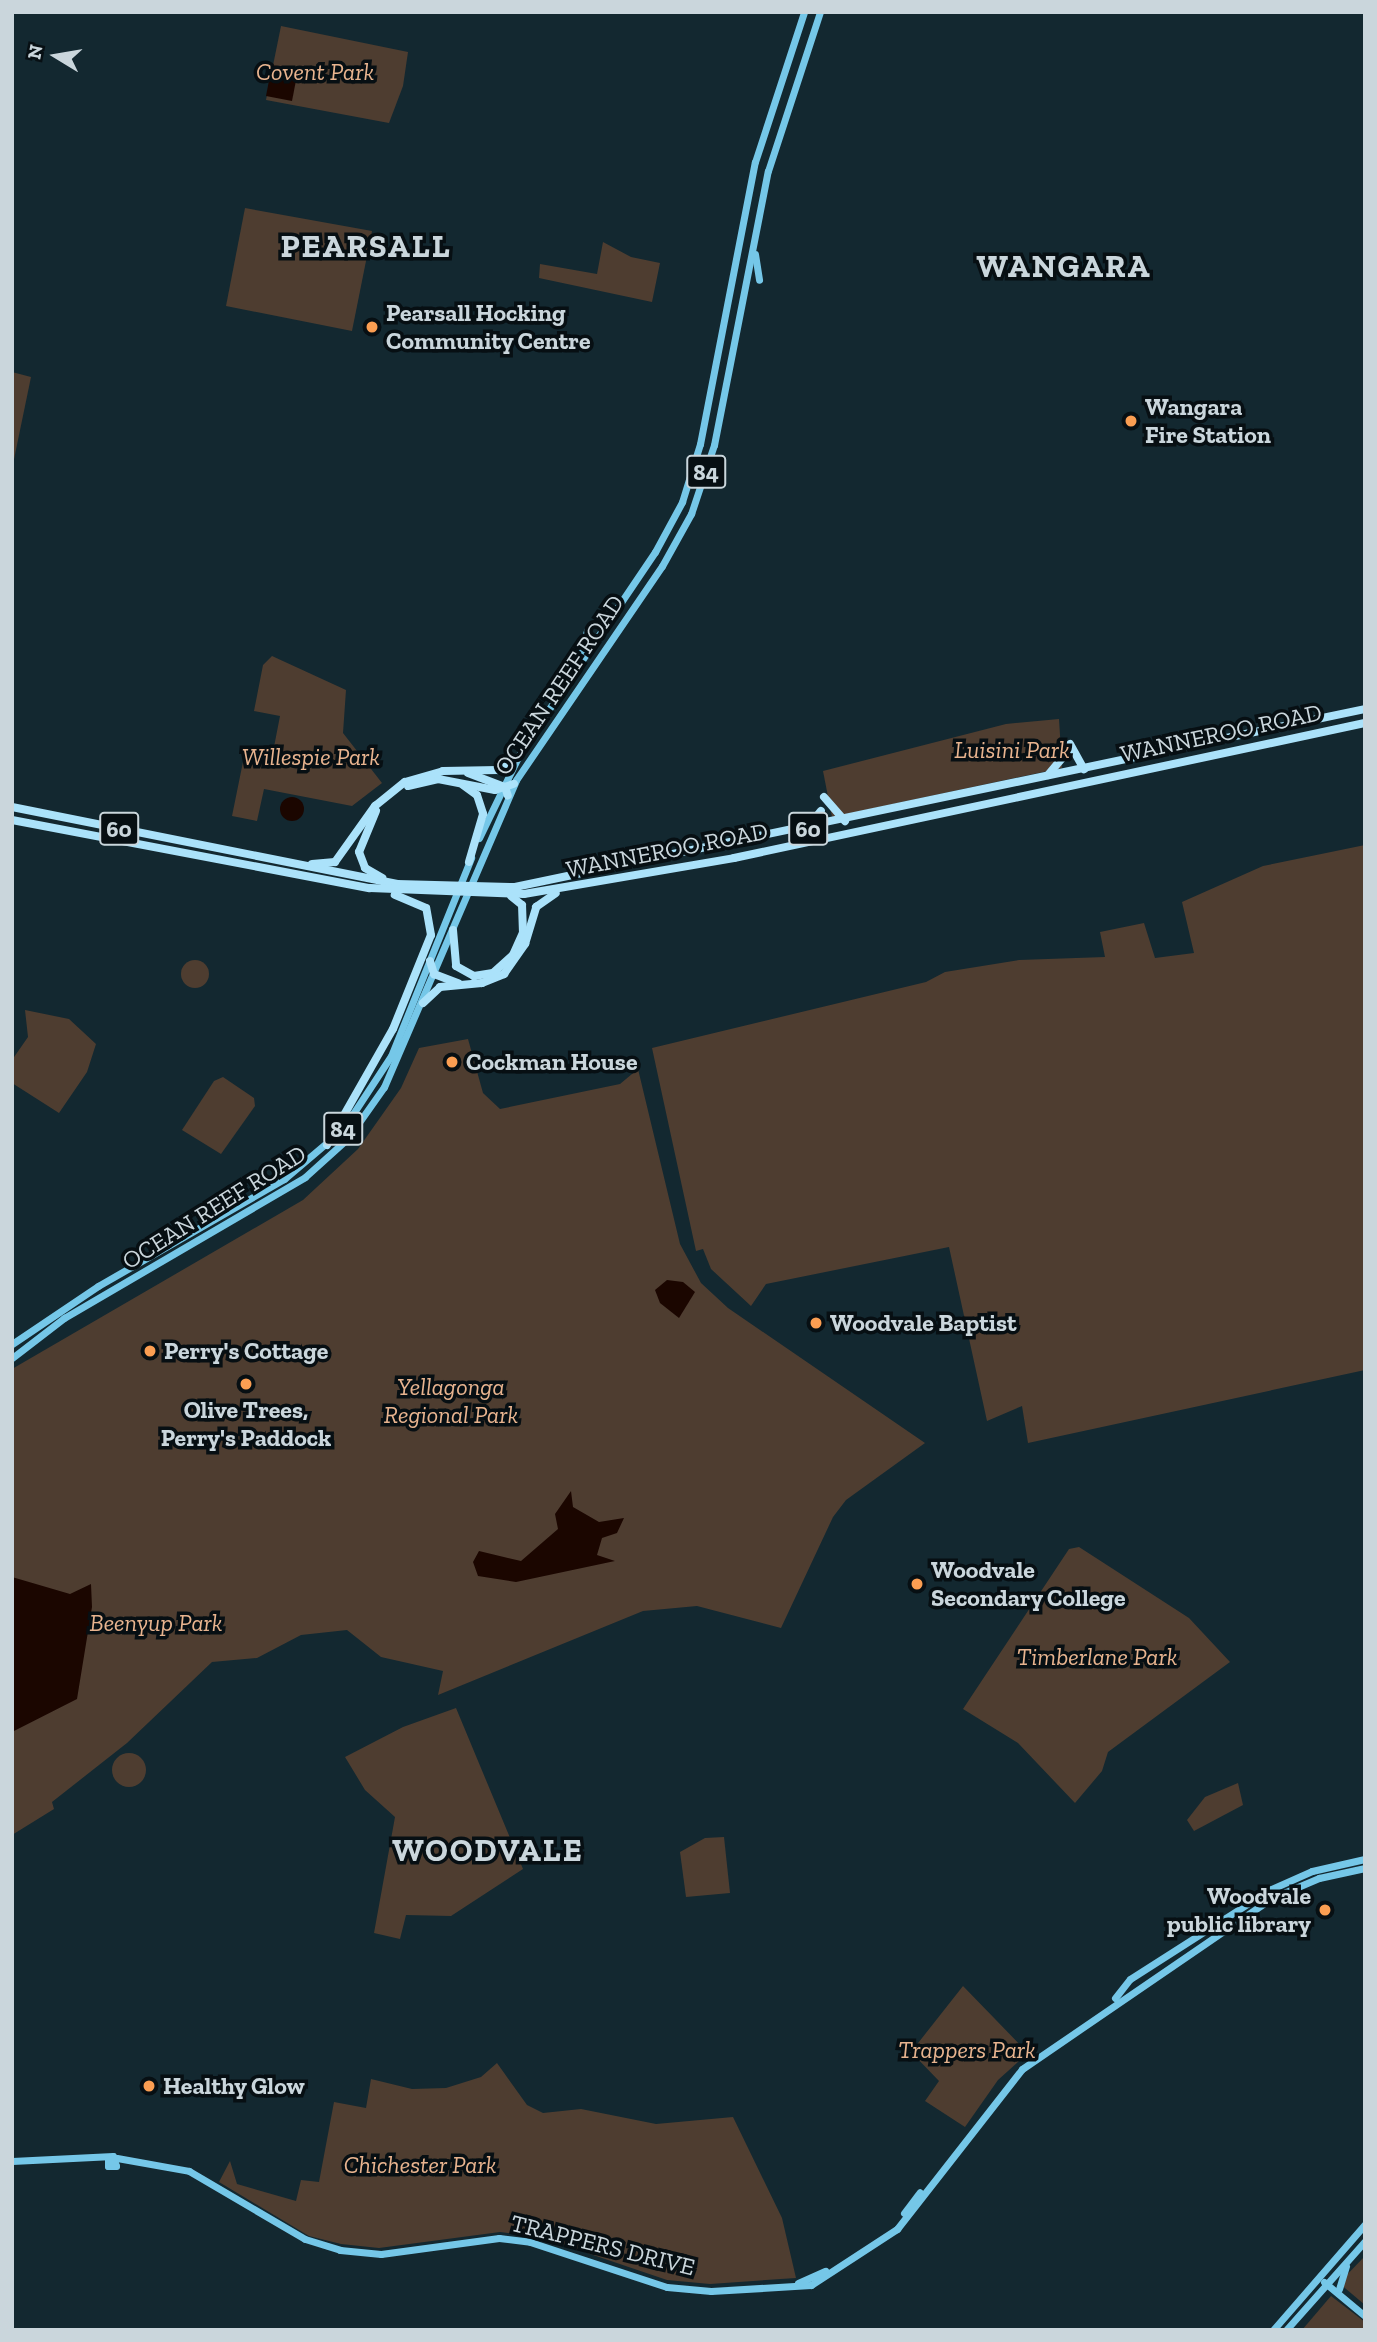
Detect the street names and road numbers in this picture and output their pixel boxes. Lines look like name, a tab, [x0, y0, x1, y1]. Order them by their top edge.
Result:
road number: 84	[685, 452, 727, 492]
street label: OCEAN REEF ROAD	[488, 589, 630, 781]
street label: WANNEROO ROAD	[1118, 698, 1324, 768]
road number: 60	[98, 810, 140, 848]
road number: 60	[787, 810, 829, 848]
street label: WANNEROO ROAD	[564, 816, 770, 884]
road number: 84	[322, 1110, 364, 1148]
street label: OCEAN REEF ROAD	[117, 1139, 311, 1275]
street label: TRAPPERS DRIVE	[508, 2208, 698, 2282]

